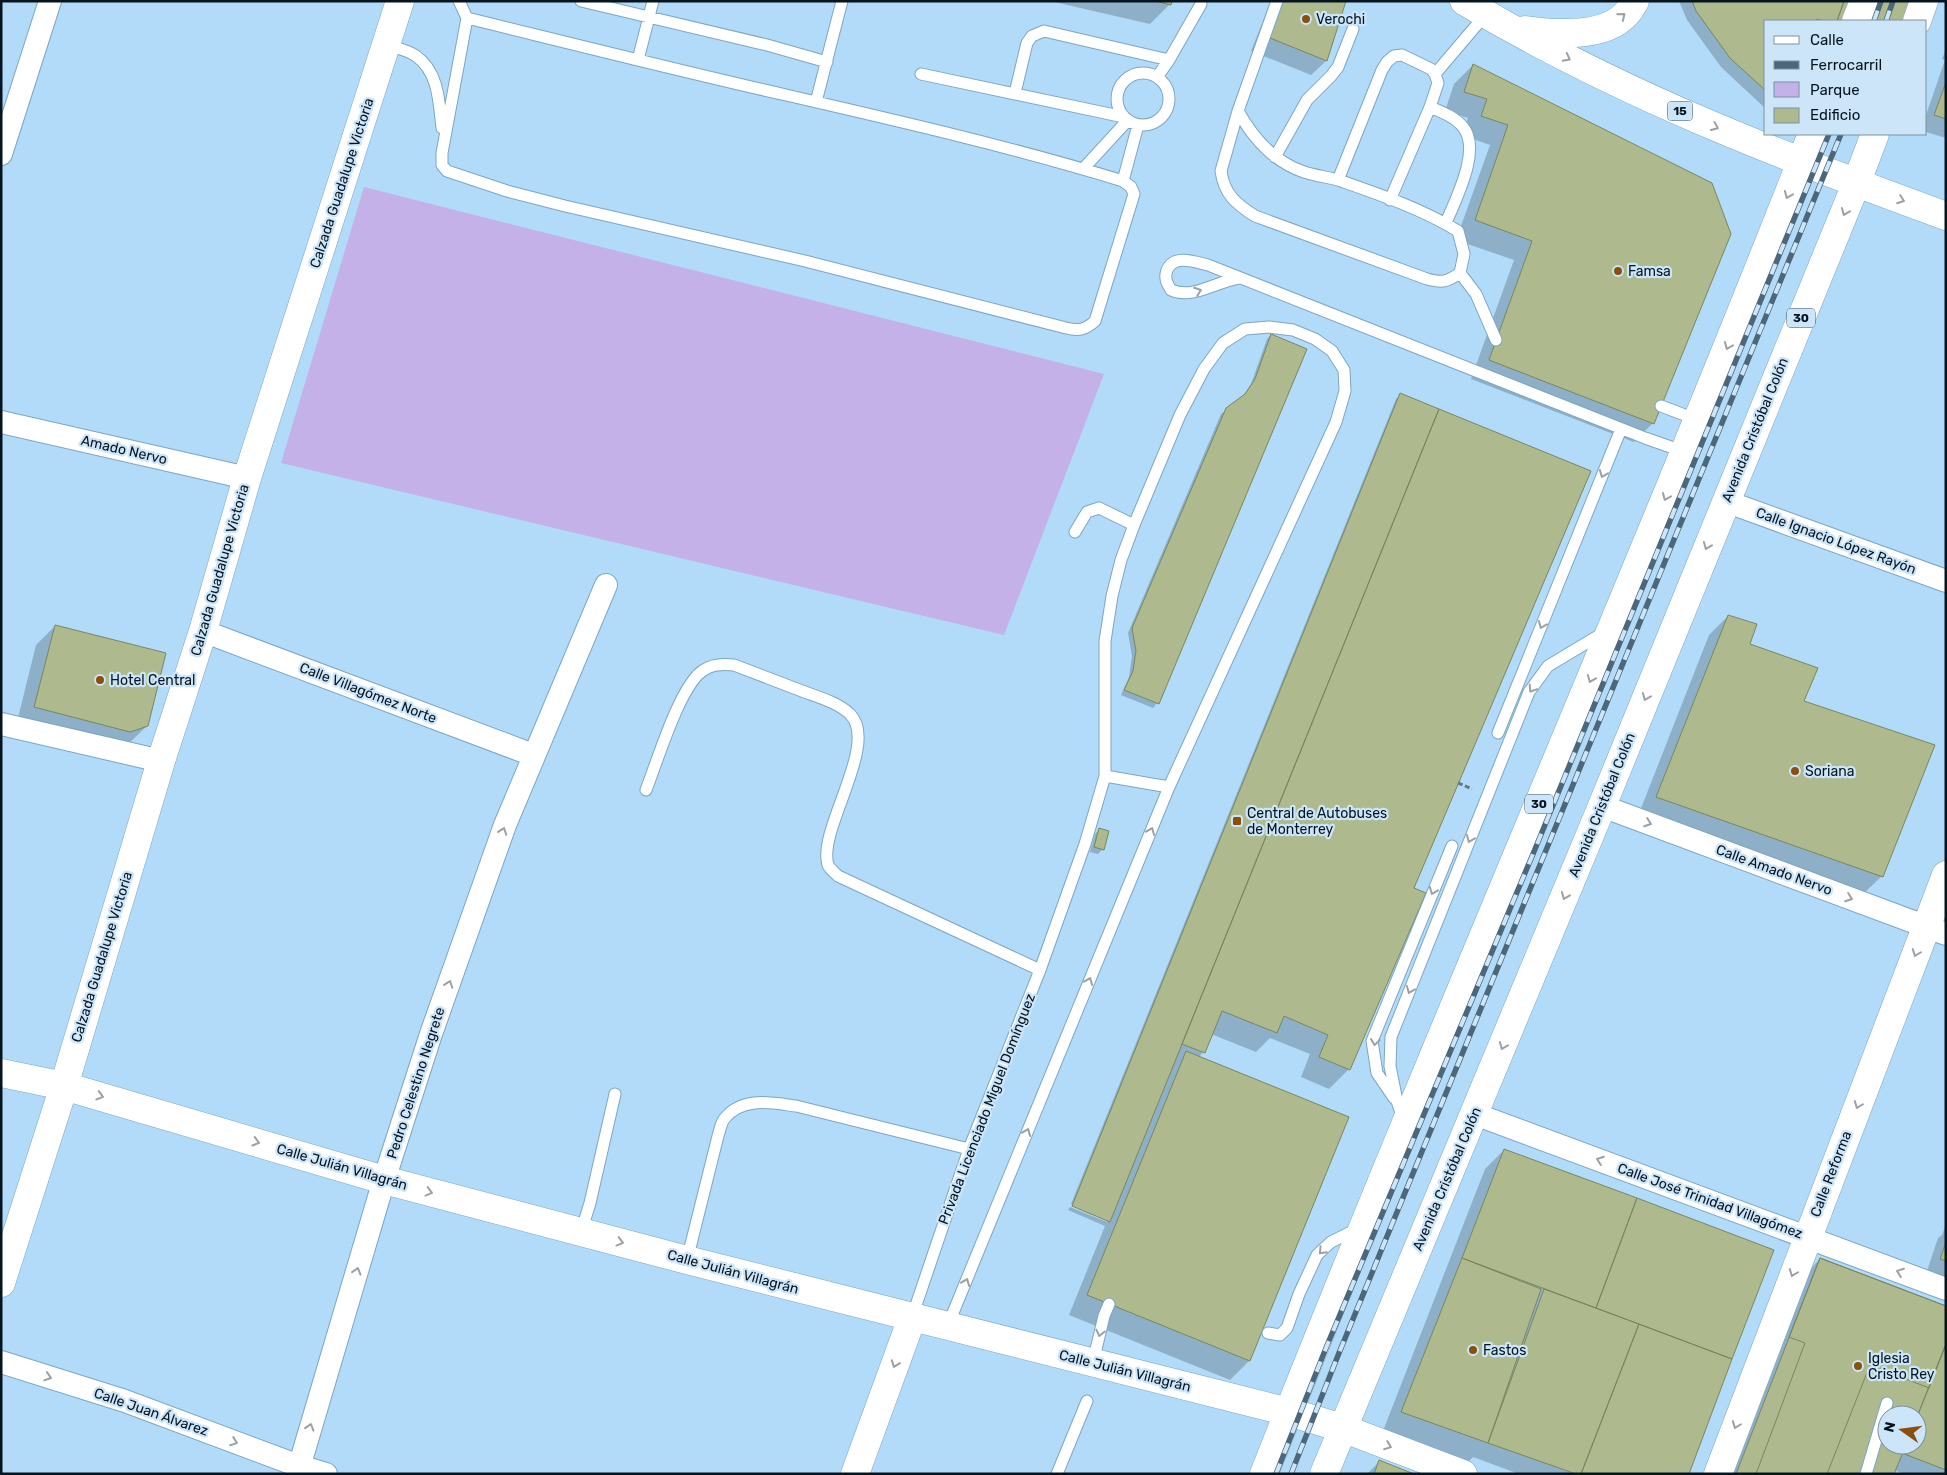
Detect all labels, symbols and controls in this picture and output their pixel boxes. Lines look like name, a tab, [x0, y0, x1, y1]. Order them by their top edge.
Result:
place label: Verochi	[1316, 11, 1365, 28]
one-way arrow	[1617, 12, 1626, 21]
marker: Verochi	[1300, 13, 1312, 25]
legend	[1764, 20, 1927, 135]
text: Calle	[1810, 31, 1844, 49]
one-way arrow	[1562, 52, 1571, 62]
text: Ferrocarril	[1810, 56, 1882, 74]
text: Parque	[1810, 81, 1860, 99]
street label: Calzada Guadalupe Victoria	[306, 96, 378, 270]
road number: 15	[1668, 102, 1692, 120]
text: Edificio	[1810, 106, 1860, 124]
one-way arrow	[1710, 120, 1719, 131]
one-way arrow	[1784, 190, 1794, 199]
one-way arrow	[1896, 194, 1905, 204]
one-way arrow	[1840, 207, 1851, 216]
place label: Famsa	[1628, 263, 1671, 280]
marker: Famsa	[1612, 265, 1624, 277]
one-way arrow	[1193, 287, 1201, 297]
road number: 30	[1787, 308, 1815, 328]
one-way arrow	[1723, 341, 1734, 350]
street label: Avenida Cristóbal Colón	[1718, 355, 1792, 505]
street label: Amado Nervo	[79, 432, 169, 468]
one-way arrow	[1598, 469, 1609, 478]
street label: Calzada Guadalupe Victoria	[187, 482, 253, 658]
one-way arrow	[1662, 492, 1673, 501]
street label: Calle Ignacio López Rayón	[1754, 504, 1918, 578]
one-way arrow	[1703, 541, 1713, 550]
one-way arrow	[1537, 620, 1547, 628]
street label: Calle Villagómez Norte	[297, 659, 439, 727]
place label: Hotel Central	[110, 672, 195, 689]
marker: Hotel Central	[94, 674, 106, 686]
one-way arrow	[1587, 674, 1597, 683]
one-way arrow	[1529, 684, 1539, 693]
one-way arrow	[1642, 692, 1653, 701]
street label: Avenida Cristóbal Colón	[1565, 730, 1639, 880]
place label: Soriana	[1805, 763, 1854, 780]
marker: Soriana	[1789, 765, 1801, 777]
road number: 30	[1525, 794, 1553, 814]
place label: Central de Autobuses de Monterrey	[1247, 805, 1387, 838]
marker: Central de Autobuses de Monterrey	[1231, 815, 1243, 827]
one-way arrow	[1643, 817, 1652, 827]
one-way arrow	[497, 827, 507, 836]
one-way arrow	[1145, 827, 1155, 836]
one-way arrow	[1466, 834, 1476, 843]
street label: Calle Amado Nervo	[1714, 841, 1834, 899]
street label: Calzada Guadalupe Victoria	[68, 870, 136, 1044]
one-way arrow	[1429, 886, 1440, 895]
one-way arrow	[1561, 891, 1571, 900]
one-way arrow	[1845, 892, 1853, 902]
one-way arrow	[1912, 948, 1923, 957]
one-way arrow	[1084, 978, 1094, 986]
one-way arrow	[443, 980, 453, 989]
one-way arrow	[1406, 985, 1416, 994]
street label: Privada Licenciado Miguel Domínguez	[935, 991, 1039, 1227]
street label: Pedro Celestino Negrete	[383, 1005, 449, 1161]
one-way arrow	[1369, 1038, 1380, 1046]
one-way arrow	[1499, 1041, 1509, 1050]
one-way arrow	[95, 1091, 103, 1101]
one-way arrow	[1854, 1100, 1864, 1109]
street label: Avenida Cristóbal Colón	[1409, 1105, 1485, 1253]
one-way arrow	[1021, 1128, 1032, 1137]
street label: Calle Reforma	[1807, 1129, 1855, 1219]
one-way arrow	[251, 1137, 259, 1147]
street label: Calle Julián Villagrán	[275, 1140, 409, 1194]
one-way arrow	[1596, 1156, 1605, 1166]
street label: Calle José Trinidad Villagómez	[1615, 1160, 1805, 1242]
one-way arrow	[424, 1186, 432, 1196]
one-way arrow	[615, 1236, 624, 1247]
one-way arrow	[1319, 1245, 1328, 1254]
street label: Calle Julián Villagrán	[665, 1246, 801, 1298]
one-way arrow	[351, 1268, 361, 1276]
one-way arrow	[1789, 1268, 1799, 1277]
one-way arrow	[1896, 1268, 1905, 1278]
one-way arrow	[959, 1278, 970, 1287]
one-way arrow	[1095, 1329, 1106, 1338]
place label: Fastos	[1483, 1342, 1526, 1359]
marker: Fastos	[1467, 1344, 1479, 1356]
street label: Calle Julián Villagrán	[1057, 1346, 1193, 1396]
place label: Iglesia Cristo Rey	[1868, 1350, 1935, 1383]
one-way arrow	[891, 1359, 901, 1368]
marker: Iglesia Cristo Rey	[1852, 1360, 1864, 1372]
one-way arrow	[43, 1371, 51, 1381]
street label: Calle Juan Álvarez	[92, 1384, 211, 1440]
north arrow	[1877, 1405, 1927, 1455]
one-way arrow	[1732, 1420, 1742, 1429]
text: N	[1880, 1420, 1899, 1434]
one-way arrow	[305, 1423, 315, 1432]
one-way arrow	[229, 1436, 238, 1446]
one-way arrow	[1383, 1439, 1392, 1450]

